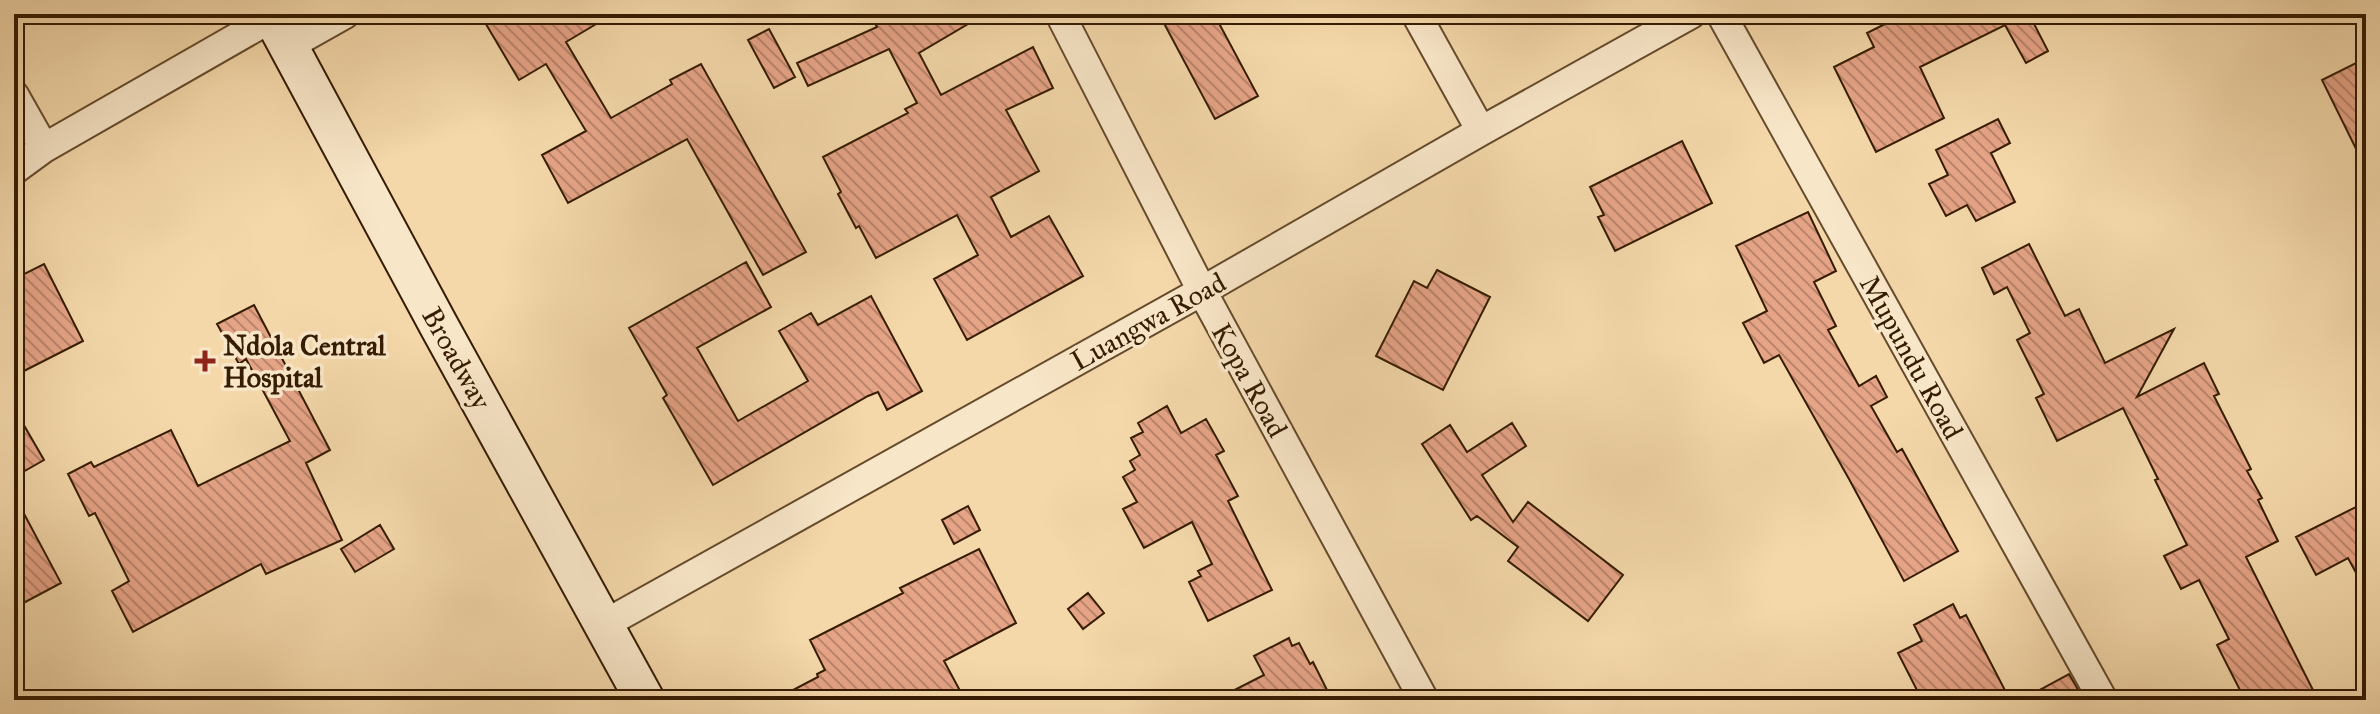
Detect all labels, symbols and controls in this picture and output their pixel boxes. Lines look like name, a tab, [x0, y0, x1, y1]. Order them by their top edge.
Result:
street label: Luangwa Road	[1065, 264, 1232, 378]
street label: Mupundu Road	[1852, 269, 1971, 445]
street label: Broadway	[414, 301, 499, 416]
street label: Kopa Road	[1204, 317, 1295, 444]
place label: Ndola Central Hospital	[223, 328, 386, 395]
marker: Ndola Central Hospital	[194, 350, 216, 372]

